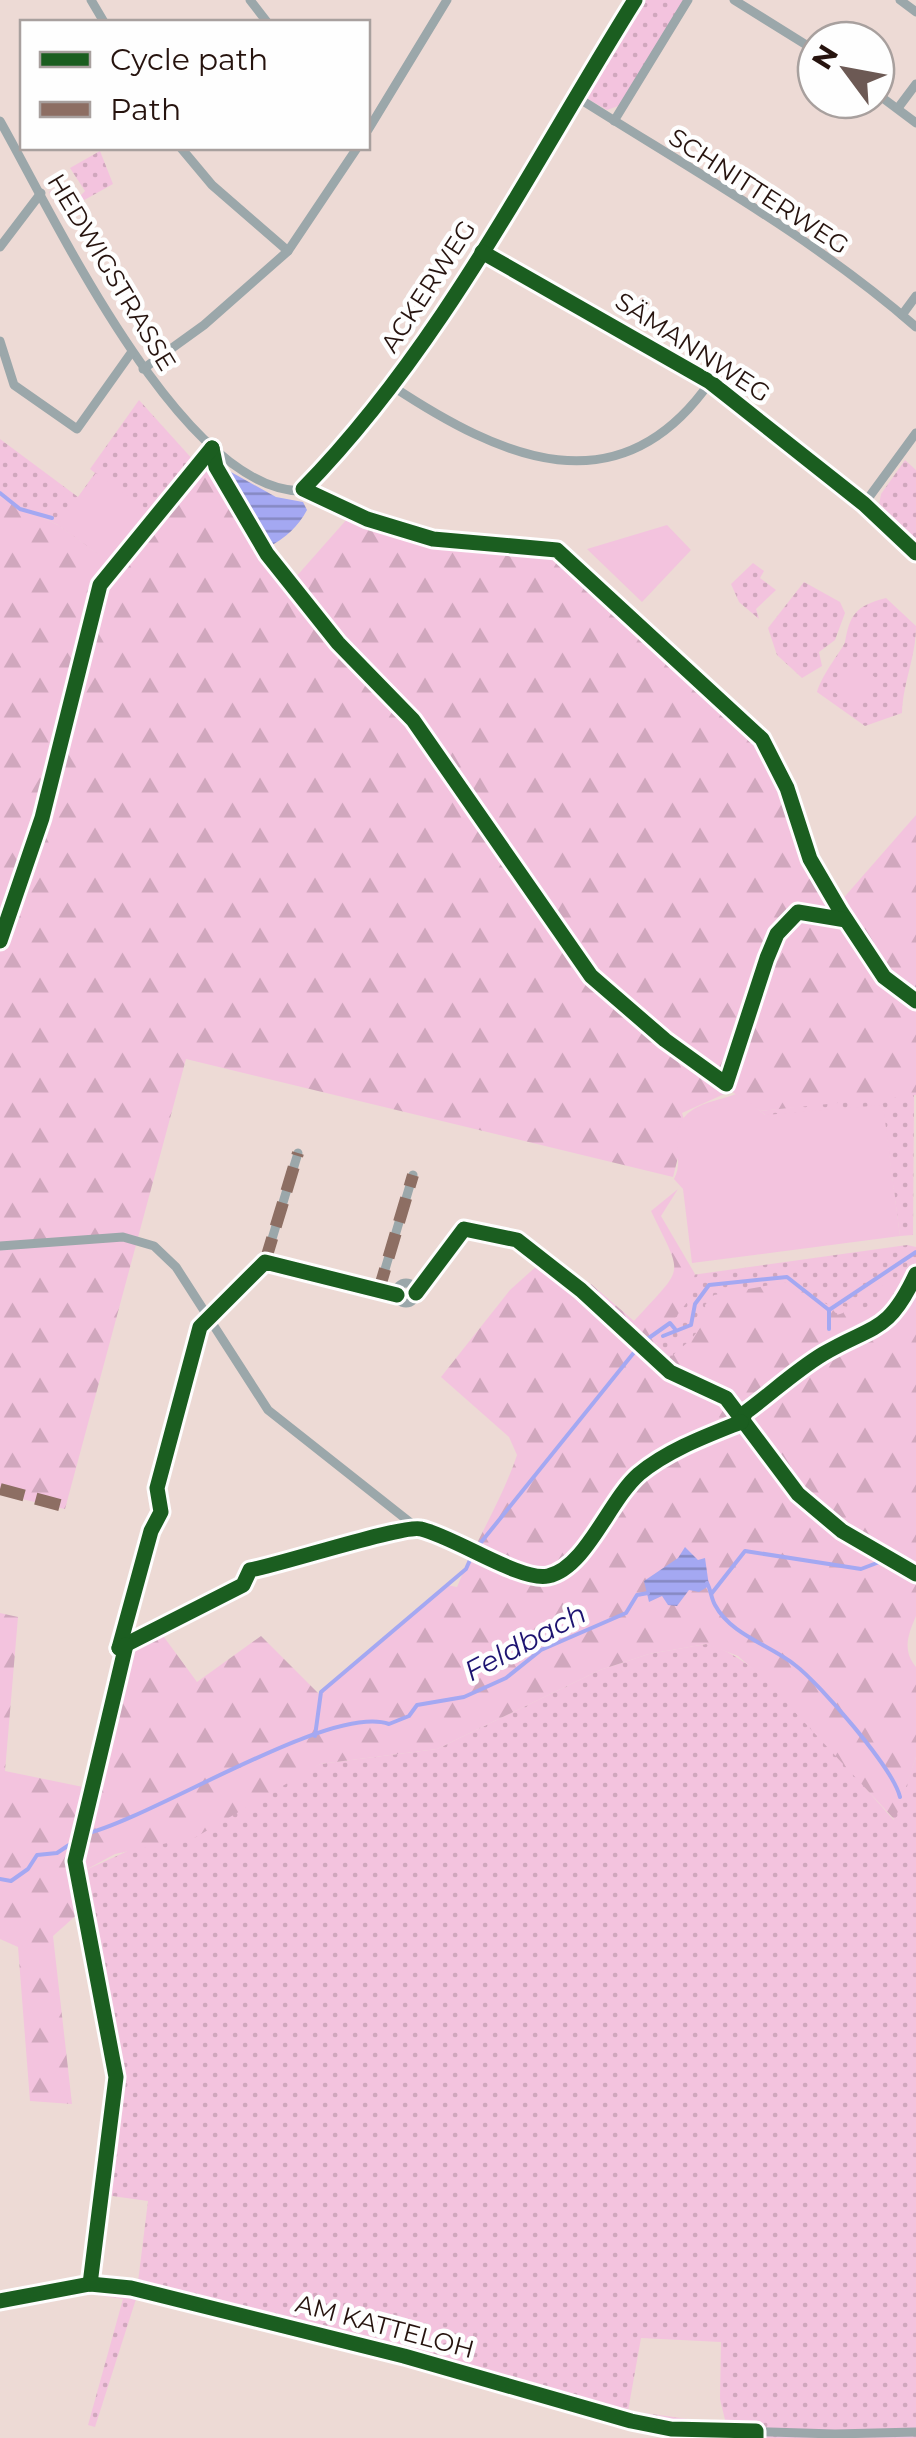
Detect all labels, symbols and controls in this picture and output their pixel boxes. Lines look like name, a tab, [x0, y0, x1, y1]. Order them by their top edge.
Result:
legend	[20, 20, 370, 150]
north arrow	[796, 20, 896, 120]
text: N	[804, 38, 845, 75]
text: Cycle path	[110, 41, 268, 78]
text: Path	[110, 91, 181, 128]
street label: SCHNITTERWEG	[663, 122, 855, 260]
street label: HEDWIGSTRASSE	[41, 168, 183, 376]
street label: ACKERWEG	[374, 214, 482, 358]
street label: SÄMANNWEG	[610, 286, 776, 408]
water label: Feldbach	[458, 1596, 592, 1688]
street label: AM KATTELOH	[292, 2288, 478, 2364]

